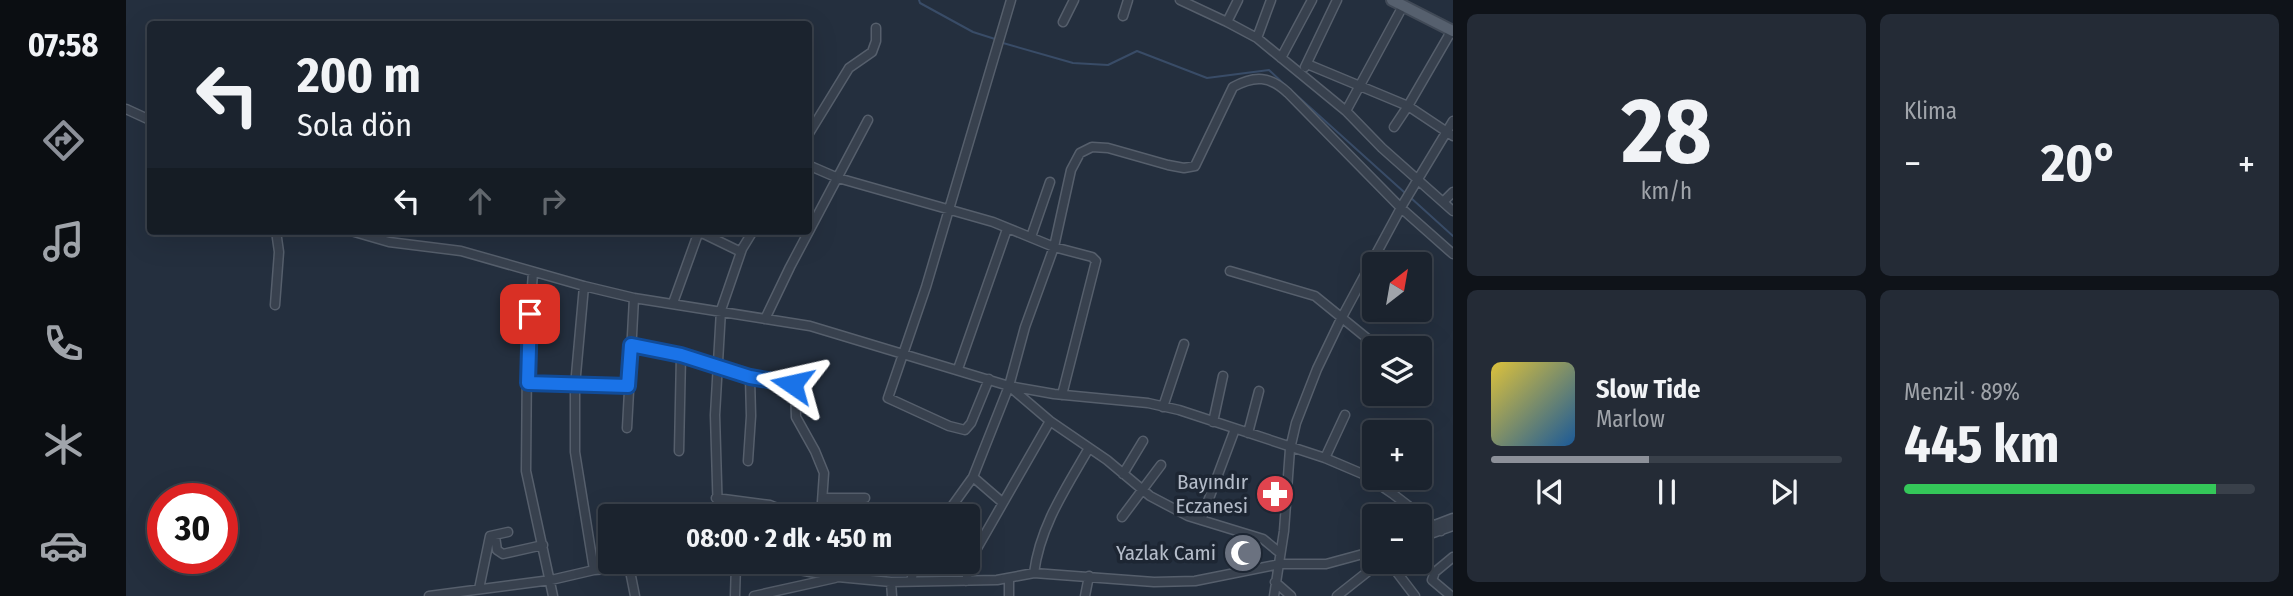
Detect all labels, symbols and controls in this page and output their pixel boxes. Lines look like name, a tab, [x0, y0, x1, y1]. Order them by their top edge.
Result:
text: 07:58	[28, 26, 98, 64]
text: 200 m	[297, 46, 421, 105]
icon: left	[182, 49, 273, 140]
text: 28	[1621, 77, 1712, 186]
text: Klima	[1904, 97, 1957, 125]
text: Sola dön	[297, 106, 412, 144]
icon: directions	[39, 116, 88, 165]
text: 20°	[2041, 132, 2118, 195]
text: −	[1904, 141, 1921, 187]
text: +	[2238, 141, 2255, 187]
text: km/h	[1641, 177, 1692, 205]
icon: left	[388, 182, 426, 220]
icon: ahead	[461, 182, 499, 220]
icon: right	[534, 182, 572, 220]
icon: music	[39, 217, 88, 266]
north arrow	[1362, 252, 1432, 322]
map controls	[1362, 252, 1432, 574]
pin	[500, 284, 560, 344]
icon: arrive	[511, 295, 549, 333]
icon: phone	[39, 319, 88, 368]
button: layers	[1362, 336, 1432, 406]
position arrow	[755, 347, 829, 421]
text: Slow Tide	[1596, 374, 1700, 405]
text: Menzil · 89%	[1904, 378, 2020, 406]
text: Marlow	[1596, 405, 1665, 433]
text: 445 km	[1904, 413, 2059, 476]
icon: climate	[39, 420, 88, 469]
button: +	[1362, 420, 1432, 490]
place label: Bayındır Eczanesi	[1176, 469, 1249, 519]
pharmacy icon: Bayındır Eczanesi	[1254, 473, 1296, 515]
icon: previous	[1531, 473, 1569, 511]
icon: pause	[1648, 473, 1686, 511]
icon: next	[1765, 473, 1803, 511]
speed limit sign: 30	[147, 483, 238, 574]
button: −	[1362, 504, 1432, 574]
icon: car	[39, 521, 88, 570]
text: 08:00 · 2 dk · 450 m	[686, 523, 892, 554]
mosque icon: Yazlak Cami	[1222, 532, 1264, 574]
place label: Yazlak Cami	[1116, 540, 1216, 566]

